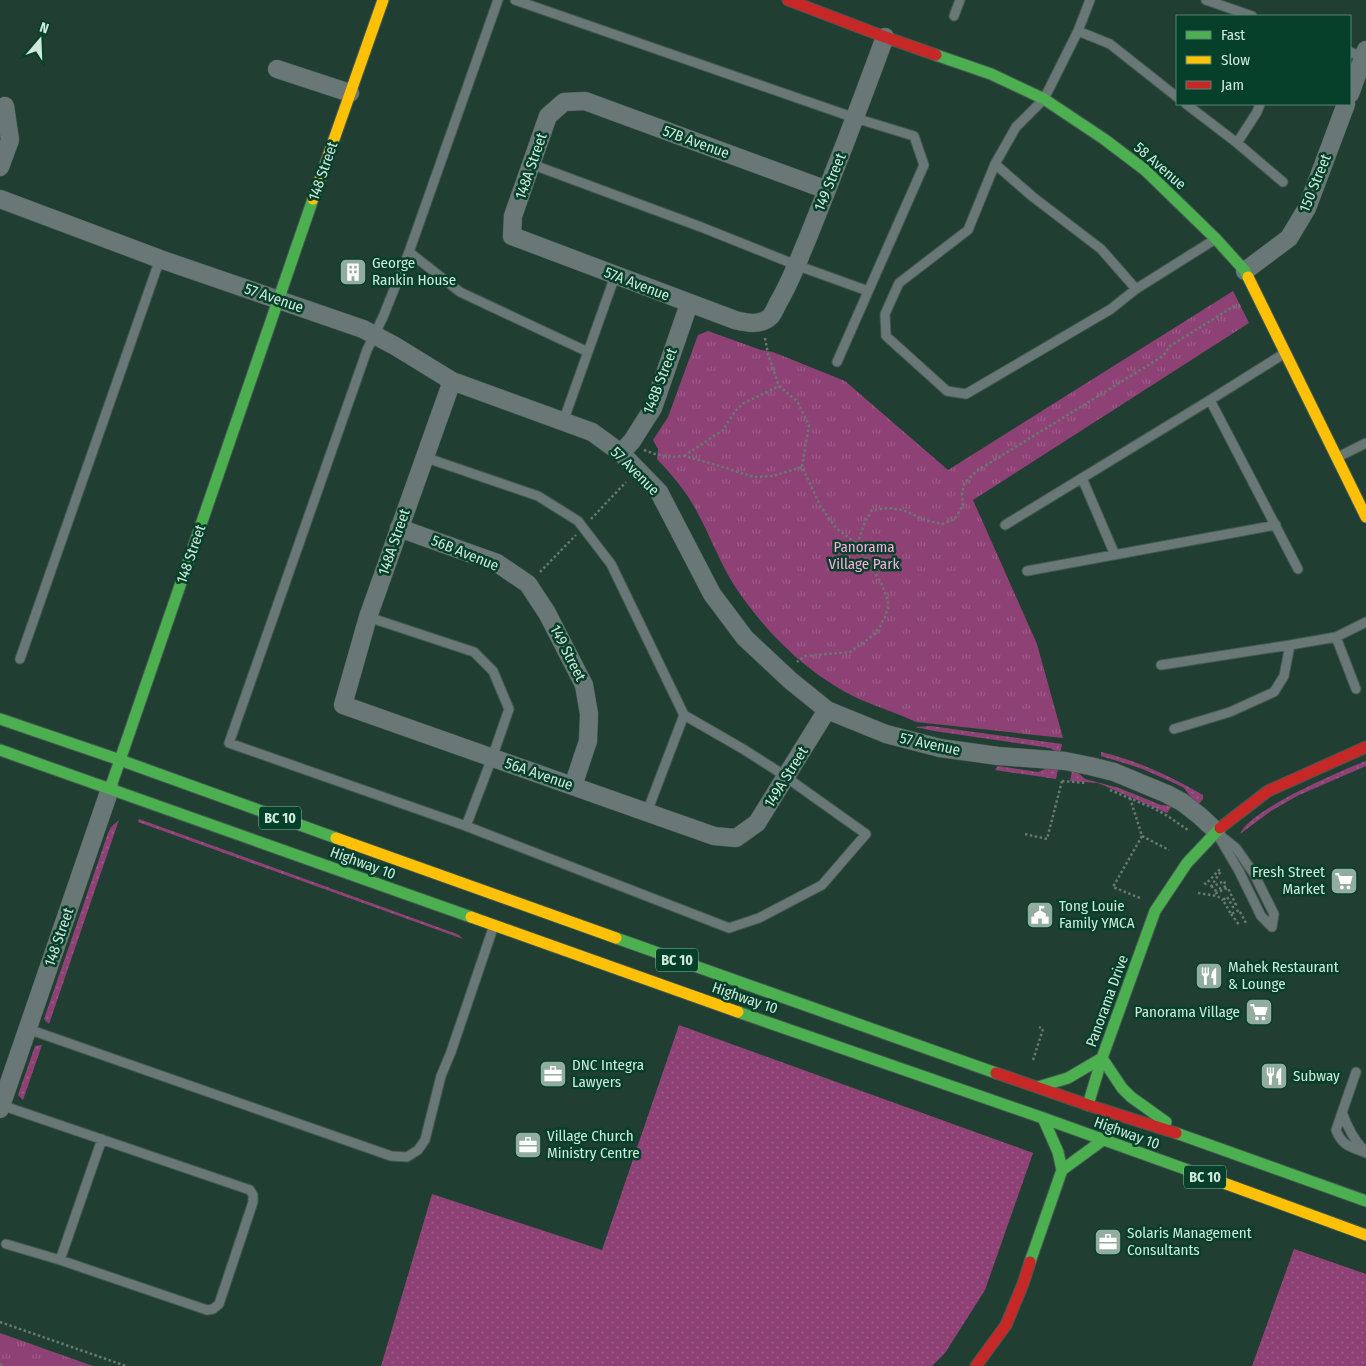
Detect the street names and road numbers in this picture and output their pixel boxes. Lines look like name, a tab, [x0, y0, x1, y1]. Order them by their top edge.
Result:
street label: 57B Avenue	[660, 122, 732, 162]
street label: 148A Street	[511, 130, 551, 202]
street label: 148 Street	[305, 139, 341, 203]
street label: 58 Avenue	[1130, 139, 1190, 193]
street label: 149 Street	[810, 150, 850, 213]
street label: 150 Street	[1295, 151, 1335, 215]
street label: 57A Avenue	[602, 263, 672, 305]
street label: 57 Avenue	[242, 280, 306, 316]
street label: 148B Street	[639, 345, 681, 417]
street label: 57 Avenue	[607, 443, 663, 499]
street label: 148A Street	[374, 506, 414, 578]
street label: 148 Street	[173, 522, 209, 586]
street label: 56B Avenue	[429, 531, 501, 575]
street label: 149 Street	[546, 622, 590, 684]
street label: 57 Avenue	[898, 729, 962, 759]
street label: 149A Street	[760, 743, 812, 811]
street label: 56A Avenue	[503, 754, 575, 794]
road number: BC 10	[259, 806, 301, 830]
street label: Highway 10	[328, 843, 398, 883]
street label: 148 Street	[41, 905, 77, 969]
road number: BC 10	[656, 948, 698, 972]
street label: Panorama Drive	[1082, 953, 1132, 1049]
street label: Highway 10	[710, 978, 780, 1018]
street label: Highway 10	[1092, 1113, 1162, 1153]
road number: BC 10	[1184, 1166, 1226, 1188]

